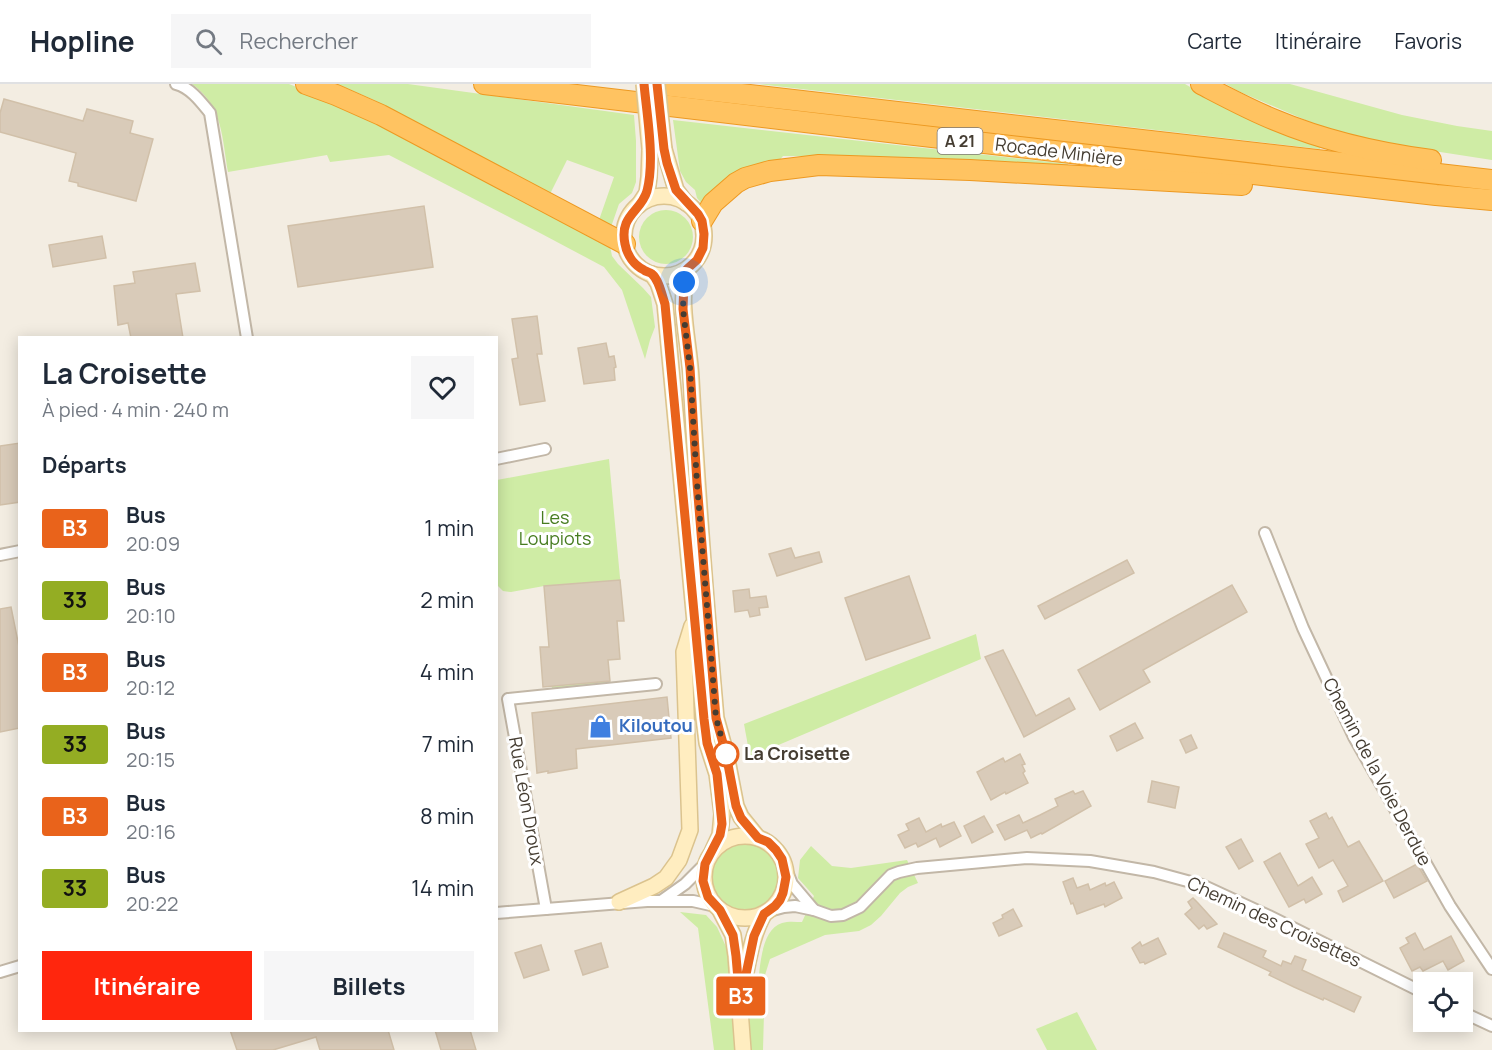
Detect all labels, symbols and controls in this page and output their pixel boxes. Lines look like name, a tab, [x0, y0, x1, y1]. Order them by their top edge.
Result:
search box	[171, 14, 591, 68]
text: Hopline	[30, 22, 135, 60]
icon: search	[192, 25, 225, 58]
text: Rechercher	[240, 26, 358, 56]
text: Carte	[1188, 27, 1242, 55]
text: Itinéraire	[1275, 27, 1361, 55]
text: Favoris	[1394, 27, 1462, 55]
road number: A 21	[938, 128, 982, 154]
street label: Rocade Minière	[994, 131, 1124, 171]
your location	[669, 267, 699, 297]
text: La Croisette	[42, 354, 207, 392]
button: heart	[411, 356, 474, 419]
text: À pied · 4 min · 240 m	[42, 396, 229, 423]
text: Départs	[42, 450, 127, 480]
text: Bus	[126, 500, 166, 530]
park label: Les Loupiots	[519, 505, 591, 550]
text: 1 min	[424, 513, 474, 543]
text: B3	[62, 514, 88, 542]
text: 20:09	[126, 530, 180, 557]
text: Bus	[126, 572, 166, 602]
text: 2 min	[420, 585, 474, 615]
text: 33	[63, 586, 87, 614]
text: 20:10	[126, 602, 176, 629]
text: Bus	[126, 644, 166, 674]
text: 4 min	[420, 657, 474, 687]
text: B3	[62, 658, 88, 686]
street label: Chemin de la Voie Derdue	[1318, 673, 1438, 870]
text: 20:12	[126, 674, 175, 701]
shop icon: Kiloutou	[588, 713, 614, 739]
place label: Kiloutou	[619, 713, 693, 737]
text: Bus	[126, 716, 166, 746]
text: 7 min	[422, 729, 474, 759]
text: 33	[63, 730, 87, 758]
street label: Rue Léon Droux	[504, 735, 550, 867]
marker: La Croisette	[713, 741, 739, 767]
place label: La Croisette	[744, 741, 850, 765]
text: 20:15	[126, 746, 175, 773]
text: Bus	[126, 788, 166, 818]
text: 8 min	[420, 801, 474, 831]
text: B3	[62, 802, 88, 830]
text: 20:16	[126, 818, 176, 845]
text: Bus	[126, 860, 166, 890]
street label: Chemin des Croisettes	[1184, 870, 1365, 972]
text: 14 min	[411, 873, 474, 903]
text: 33	[63, 874, 87, 902]
text: 20:22	[126, 890, 178, 917]
button: Itinéraire	[42, 951, 252, 1020]
button: Billets	[264, 951, 474, 1020]
map controls	[1413, 972, 1473, 1032]
button: locate	[1413, 972, 1473, 1032]
line badge: B3	[714, 976, 768, 1016]
text: B3	[728, 982, 754, 1010]

